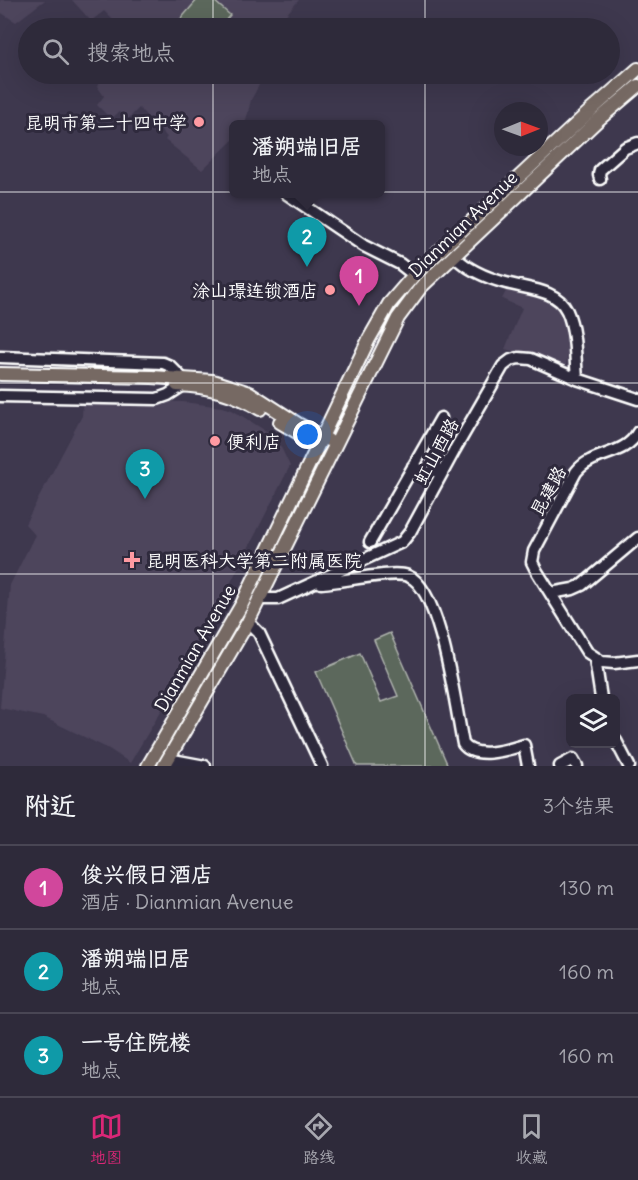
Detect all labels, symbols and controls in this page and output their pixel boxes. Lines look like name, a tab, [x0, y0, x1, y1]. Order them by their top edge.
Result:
search box	[18, 18, 620, 84]
icon: search	[39, 35, 72, 68]
text: 搜索地点	[87, 38, 175, 66]
north arrow	[494, 102, 548, 156]
place label: 昆明市第二十四中学	[25, 111, 187, 134]
marker: 昆明市第二十四中学	[192, 115, 206, 129]
popup	[229, 120, 385, 198]
text: 潘朔端旧居	[252, 132, 362, 160]
text: 地点	[252, 161, 292, 186]
street label: Dianmian Avenue	[404, 166, 522, 282]
pin: 2	[288, 218, 326, 267]
pin: 1	[340, 256, 378, 306]
place label: 涂山璟连锁酒店	[192, 279, 318, 302]
marker: 涂山璟连锁酒店	[323, 283, 337, 297]
street label: 虹山西路	[408, 414, 464, 488]
your location	[293, 420, 322, 449]
place label: 便利店	[227, 430, 281, 453]
marker: 便利店	[208, 434, 222, 448]
pin: 3	[126, 450, 164, 499]
street label: 昆建路	[525, 462, 571, 520]
place label: 昆明医科大学第二附属医院	[146, 549, 362, 572]
marker: 昆明医科大学第二附属医院	[123, 551, 141, 569]
street label: Dianmian Avenue	[149, 580, 241, 716]
map controls	[566, 694, 620, 748]
button: layers	[566, 694, 620, 748]
text: 附近	[24, 789, 76, 822]
text: 3个结果	[543, 793, 614, 818]
text: 俊兴假日酒店	[81, 860, 213, 888]
text: 1	[40, 875, 47, 900]
text: 130 m	[559, 875, 614, 900]
text: 酒店 · Dianmian Avenue	[81, 889, 293, 914]
text: 潘朔端旧居	[81, 944, 191, 972]
text: 2	[38, 959, 49, 984]
text: 160 m	[559, 959, 614, 984]
text: 地点	[81, 973, 121, 998]
text: 一号住院楼	[81, 1028, 191, 1056]
text: 3	[38, 1043, 49, 1068]
text: 160 m	[559, 1043, 614, 1068]
text: 地点	[81, 1057, 121, 1082]
tab: 地图	[90, 1110, 123, 1168]
tab: 路线	[302, 1110, 335, 1168]
tab: 收藏	[515, 1110, 548, 1168]

